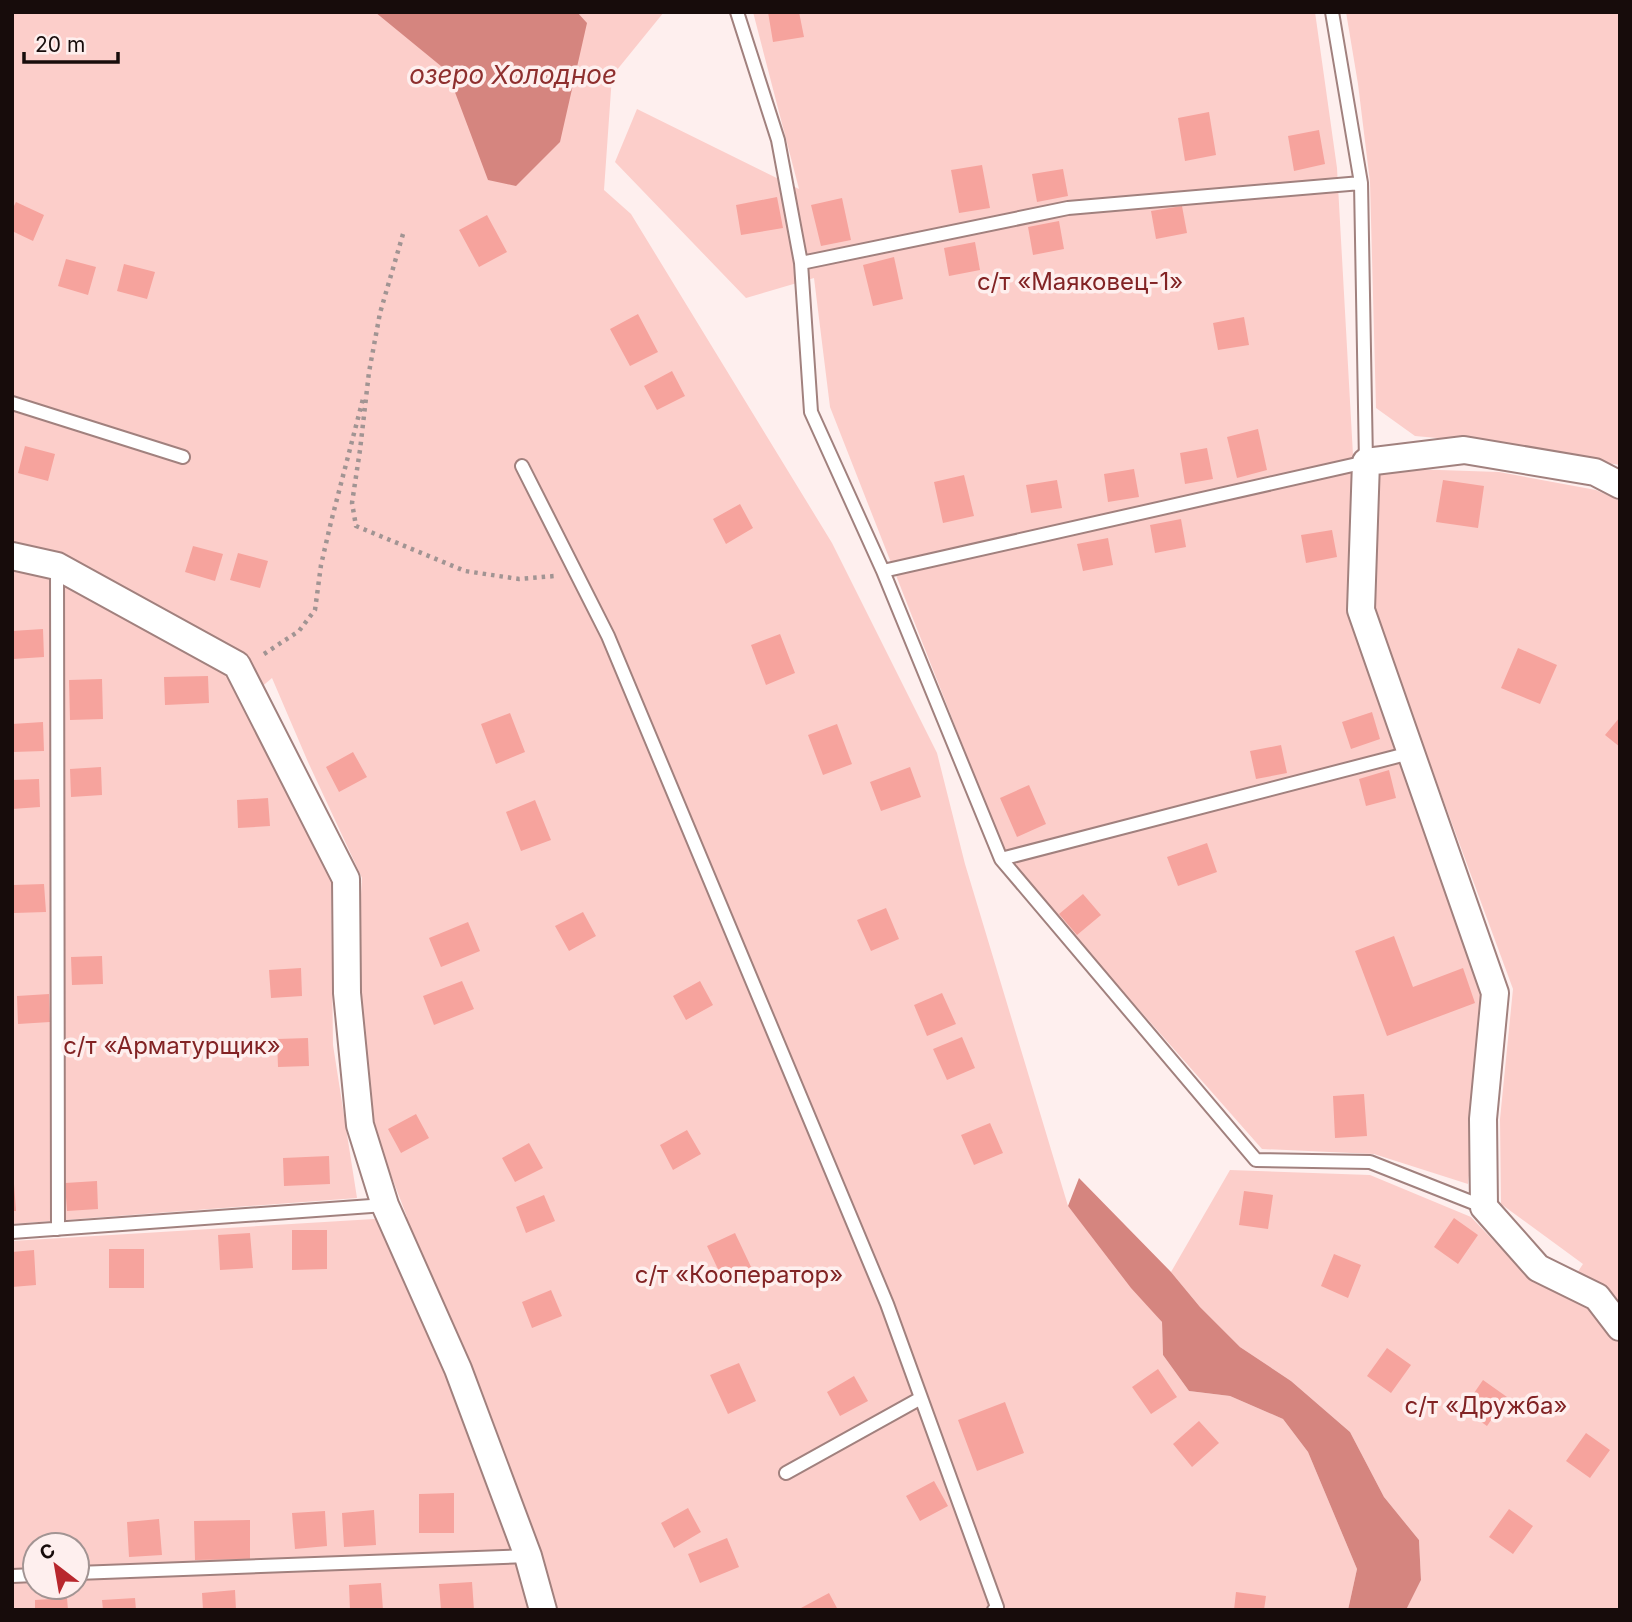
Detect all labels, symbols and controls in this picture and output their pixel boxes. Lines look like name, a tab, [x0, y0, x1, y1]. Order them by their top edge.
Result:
scale bar	[24, 21, 119, 65]
text: 20 m	[35, 32, 85, 57]
water label: озеро Холодное	[409, 59, 617, 90]
park label: с/т «Маяковец-1»	[977, 267, 1183, 296]
park label: с/т «Арматурщик»	[63, 1031, 281, 1060]
park label: с/т «Кооператор»	[635, 1260, 843, 1289]
park label: с/т «Дружба»	[1405, 1391, 1567, 1420]
north arrow	[21, 1531, 91, 1601]
text: С	[36, 1538, 59, 1565]

